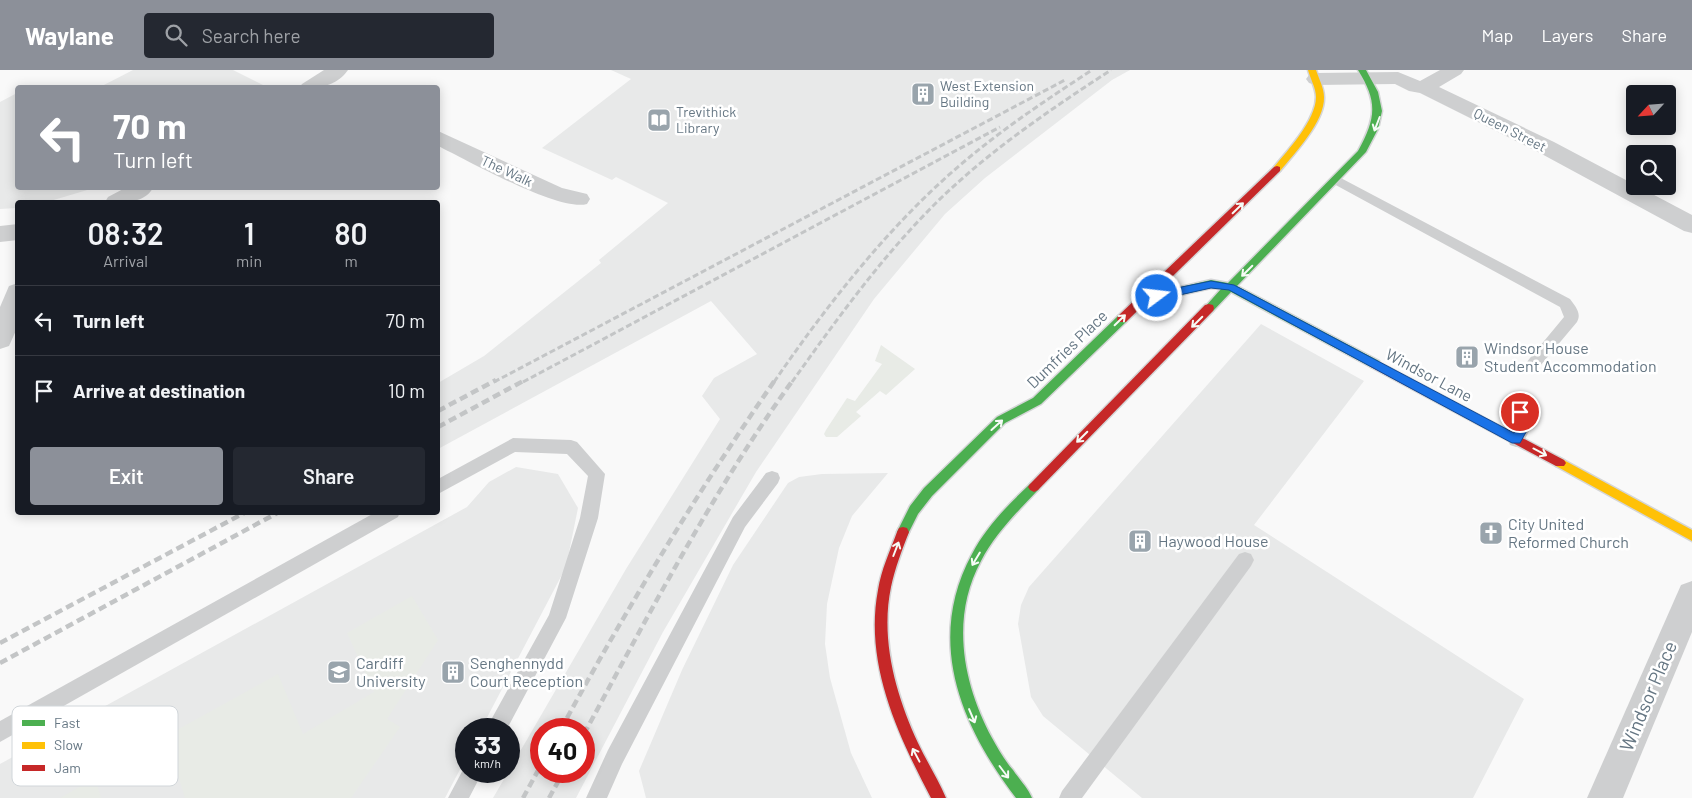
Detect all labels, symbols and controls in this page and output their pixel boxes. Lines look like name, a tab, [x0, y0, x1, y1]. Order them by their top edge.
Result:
search box	[144, 13, 494, 58]
text: Waylane	[25, 21, 114, 50]
icon: search	[162, 21, 190, 49]
text: Search here	[202, 24, 301, 47]
text: Map	[1481, 24, 1513, 46]
text: Layers	[1541, 24, 1594, 46]
text: Share	[1622, 24, 1667, 46]
place label: West Extension Building	[940, 77, 1034, 110]
building icon: West Extension Building	[910, 81, 936, 107]
north arrow	[1626, 85, 1676, 135]
map controls	[1626, 85, 1676, 195]
place label: Trevithick Library	[676, 103, 736, 136]
text: 70 m	[113, 104, 187, 146]
street label: Queen Street	[1471, 104, 1549, 155]
icon: left	[30, 105, 95, 170]
library icon: Trevithick Library	[646, 107, 672, 133]
one-way arrow	[1371, 116, 1381, 131]
button: search	[1626, 145, 1676, 195]
text: Turn left	[113, 146, 193, 172]
street label: The Walk	[479, 151, 536, 190]
one-way arrow	[1231, 202, 1244, 214]
text: 08:32	[87, 215, 164, 251]
text: 1	[244, 215, 254, 251]
text: 80	[334, 215, 368, 251]
text: Arrival	[103, 251, 148, 270]
text: min	[236, 251, 262, 270]
text: m	[344, 251, 358, 270]
one-way arrow	[1240, 265, 1253, 277]
position arrow	[1130, 269, 1182, 321]
street label: Dumfries Place	[1022, 306, 1111, 392]
icon: left	[30, 307, 58, 335]
text: Turn left	[73, 309, 144, 332]
text: 70 m	[386, 309, 425, 332]
one-way arrow	[1114, 314, 1127, 326]
one-way arrow	[1190, 316, 1203, 328]
place label: Windsor House Student Accommodation	[1484, 338, 1657, 375]
street label: Windsor Lane	[1383, 344, 1476, 405]
building icon: Windsor House Student Accommodation	[1454, 344, 1480, 370]
icon: arrive	[30, 377, 58, 405]
text: Arrive at destination	[73, 379, 245, 402]
text: 10 m	[388, 379, 425, 402]
pin	[1499, 391, 1541, 433]
icon: arrive	[1506, 398, 1534, 426]
one-way arrow	[991, 419, 1004, 430]
one-way arrow	[1076, 431, 1088, 443]
button: Exit	[30, 447, 223, 505]
button: Share	[233, 447, 425, 505]
one-way arrow	[1532, 448, 1547, 458]
place label: City United Reformed Church	[1508, 514, 1629, 551]
church icon: City United Reformed Church	[1478, 520, 1504, 546]
building icon: Haywood House	[1127, 528, 1153, 554]
place label: Haywood House	[1158, 531, 1269, 550]
one-way arrow	[892, 542, 901, 557]
one-way arrow	[970, 552, 980, 566]
street label: Windsor Place	[1614, 637, 1681, 754]
place label: Cardiff University	[356, 653, 426, 690]
place label: Senghennydd Court Reception	[470, 653, 583, 690]
school or university icon: Cardiff University	[326, 659, 352, 685]
building icon: Senghennydd Court Reception	[440, 659, 466, 685]
legend	[12, 706, 178, 786]
one-way arrow	[968, 707, 977, 723]
text: Fast	[54, 714, 80, 731]
speed limit sign: 40	[530, 718, 595, 783]
text: 33	[474, 729, 501, 759]
text: Slow	[54, 736, 83, 753]
one-way arrow	[911, 748, 921, 763]
text: km/h	[474, 756, 501, 770]
text: Jam	[54, 759, 81, 776]
one-way arrow	[998, 765, 1009, 778]

